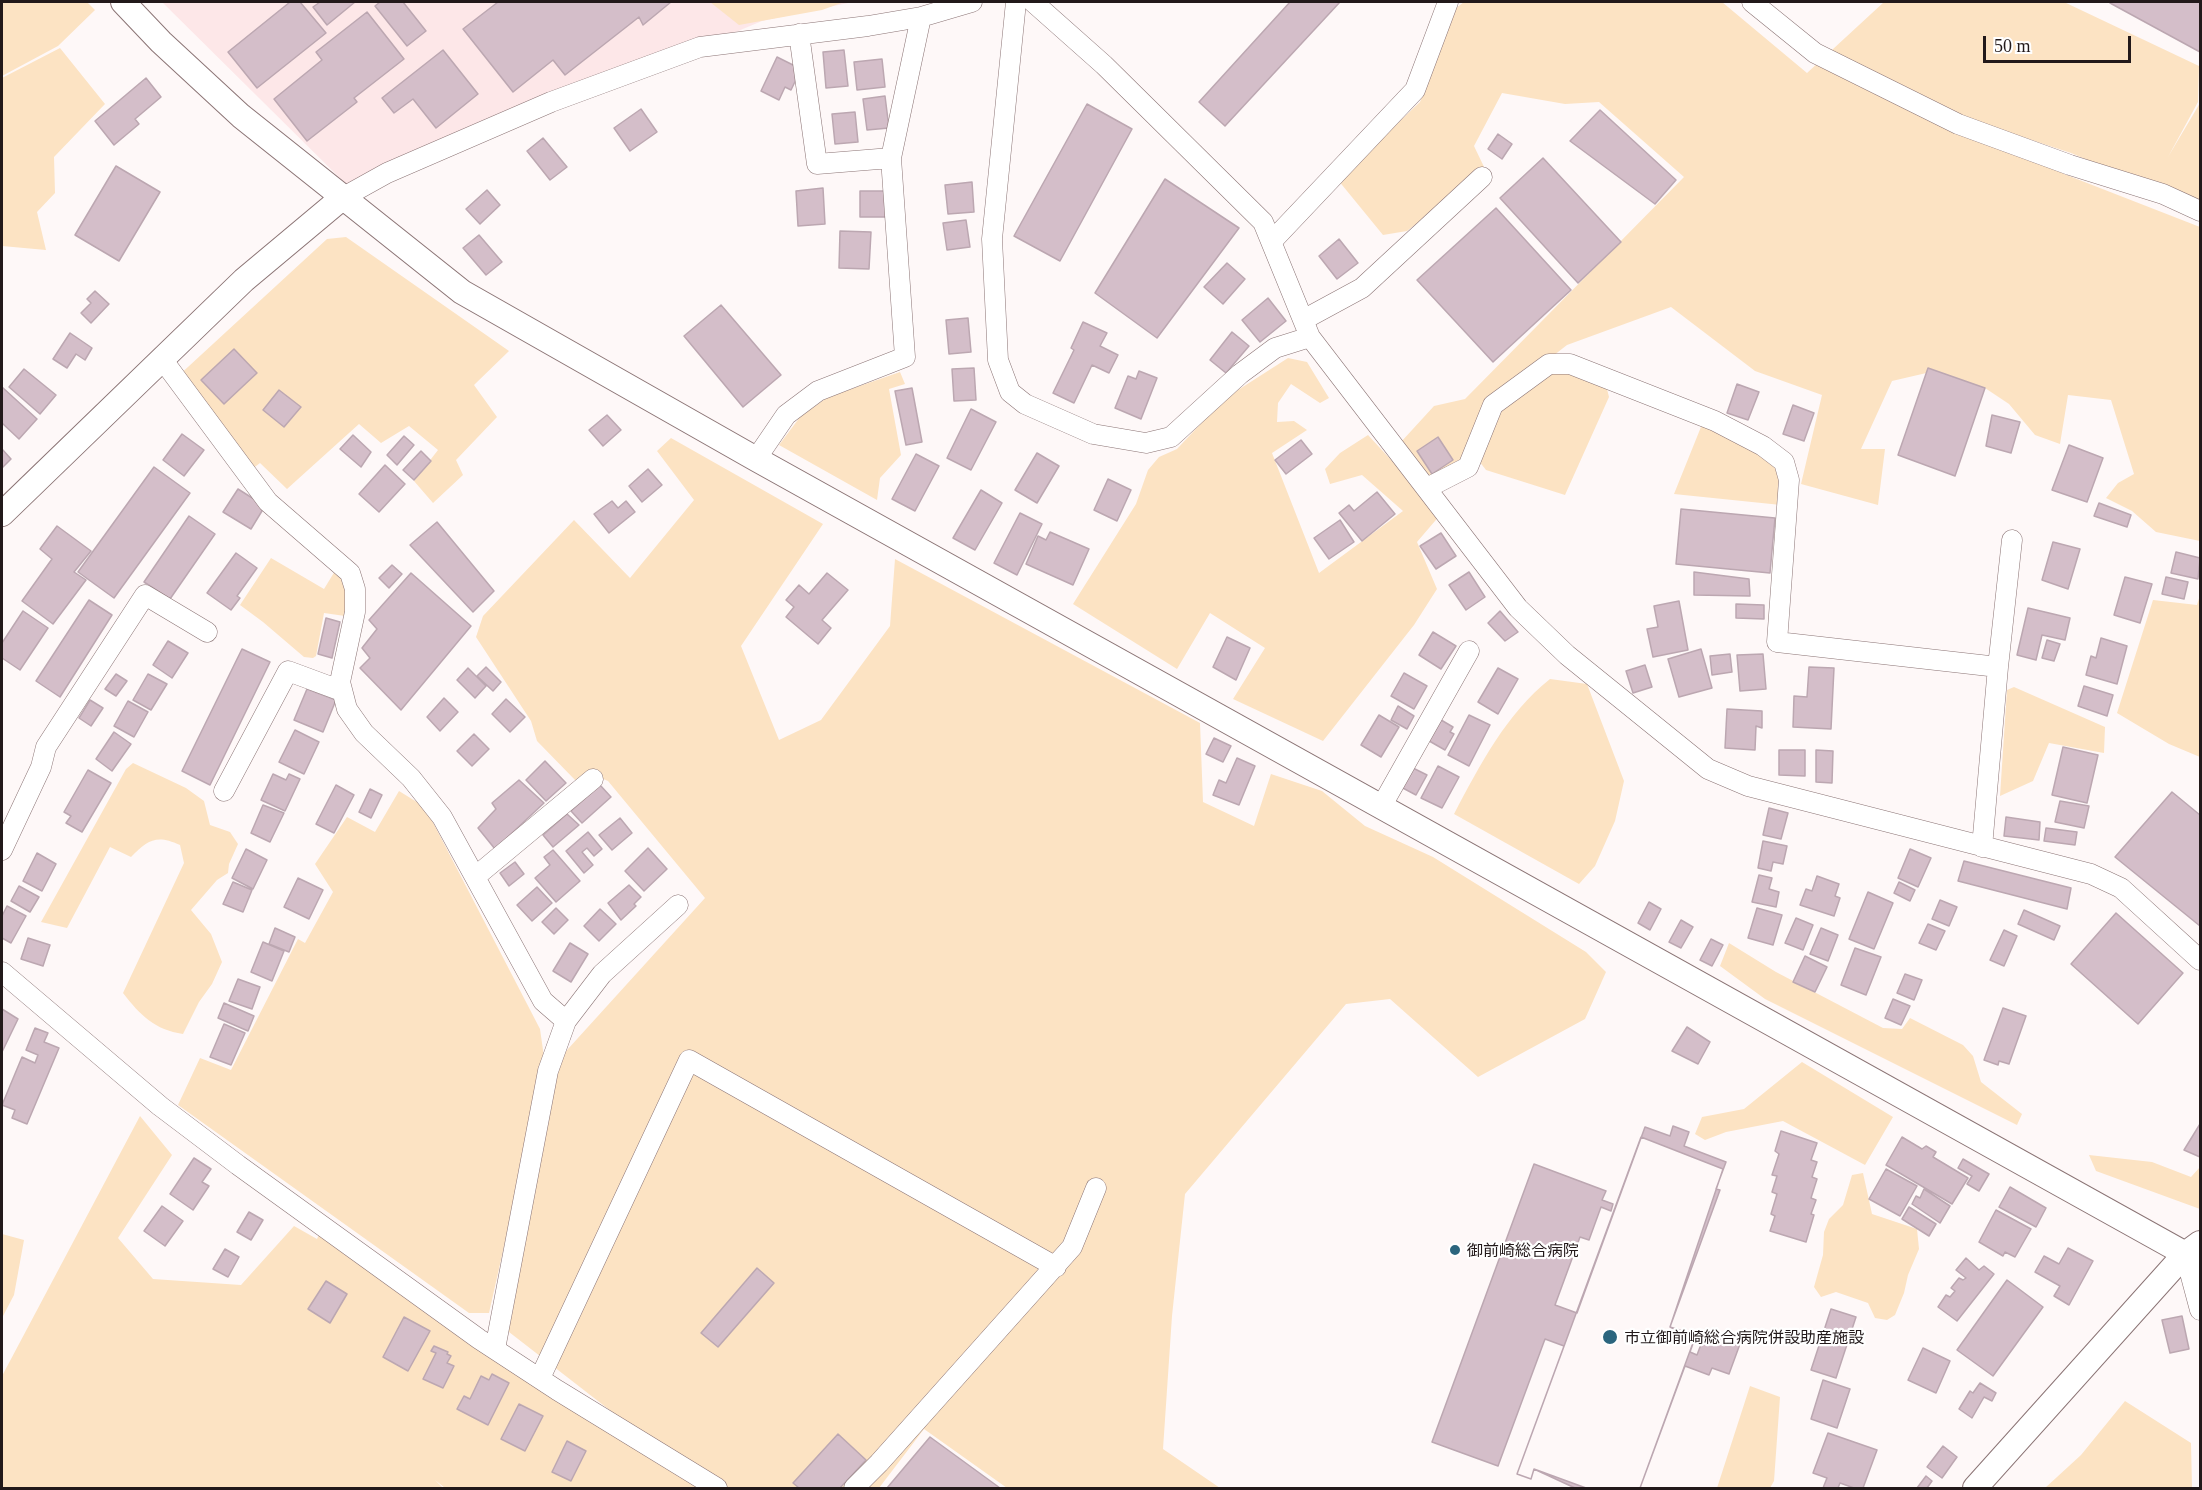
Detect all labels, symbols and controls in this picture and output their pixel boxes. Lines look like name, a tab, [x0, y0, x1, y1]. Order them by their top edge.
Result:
scale bar	[1986, 24, 2134, 62]
text: 50 m	[1994, 36, 2031, 56]
place label: 御前崎総合病院	[1467, 1240, 1579, 1260]
marker: 御前崎総合病院	[1448, 1243, 1462, 1257]
place label: 市立御前崎総合病院併設助産施設	[1624, 1327, 1864, 1347]
marker: 市立御前崎総合病院併設助産施設	[1601, 1328, 1619, 1346]

